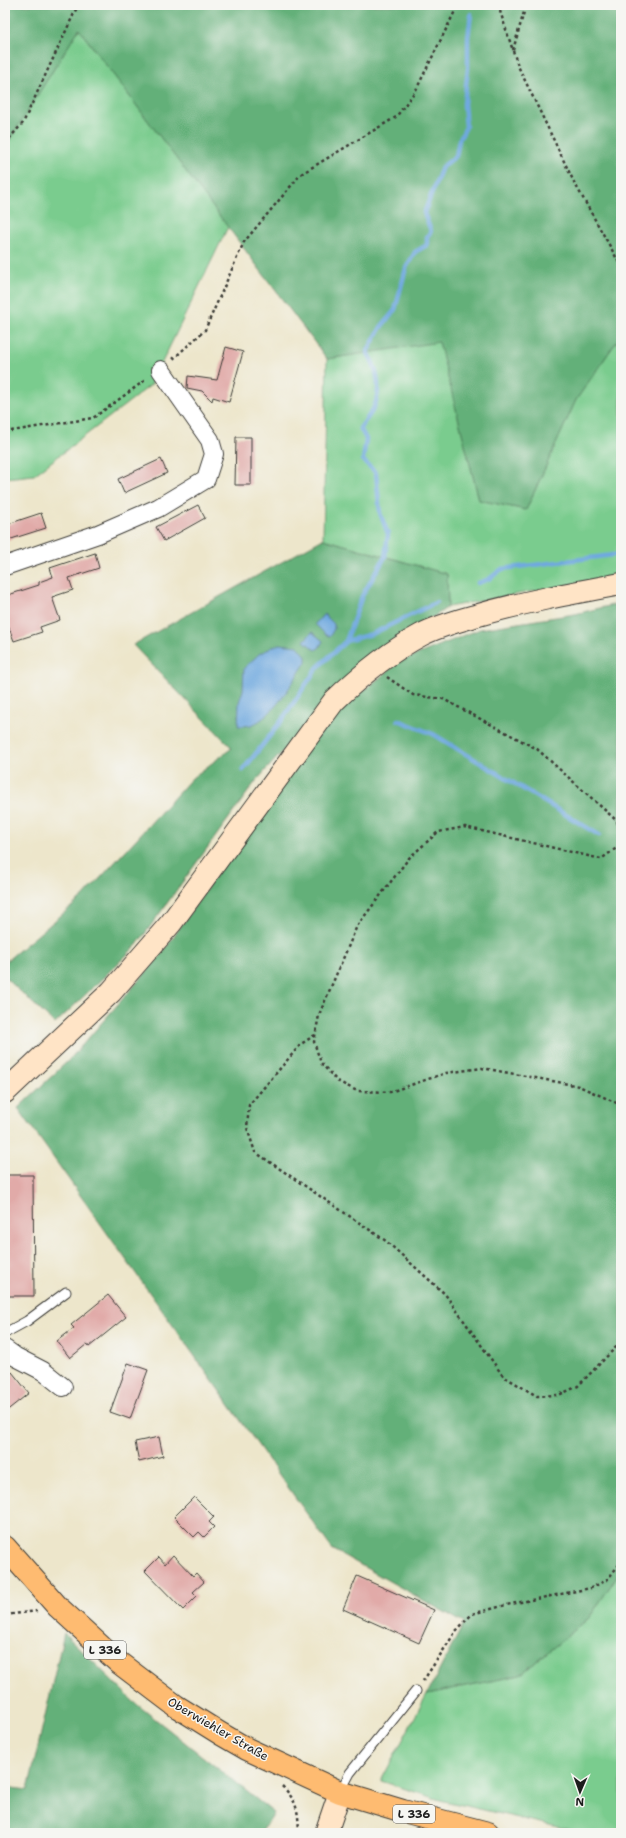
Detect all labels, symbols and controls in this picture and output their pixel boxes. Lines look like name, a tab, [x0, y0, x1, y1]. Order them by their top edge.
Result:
road number: L 336	[84, 1641, 126, 1659]
street label: Oberwiehler Straße	[165, 1694, 272, 1765]
north arrow	[560, 1772, 600, 1812]
text: N	[575, 1794, 584, 1809]
road number: L 336	[393, 1805, 435, 1823]

